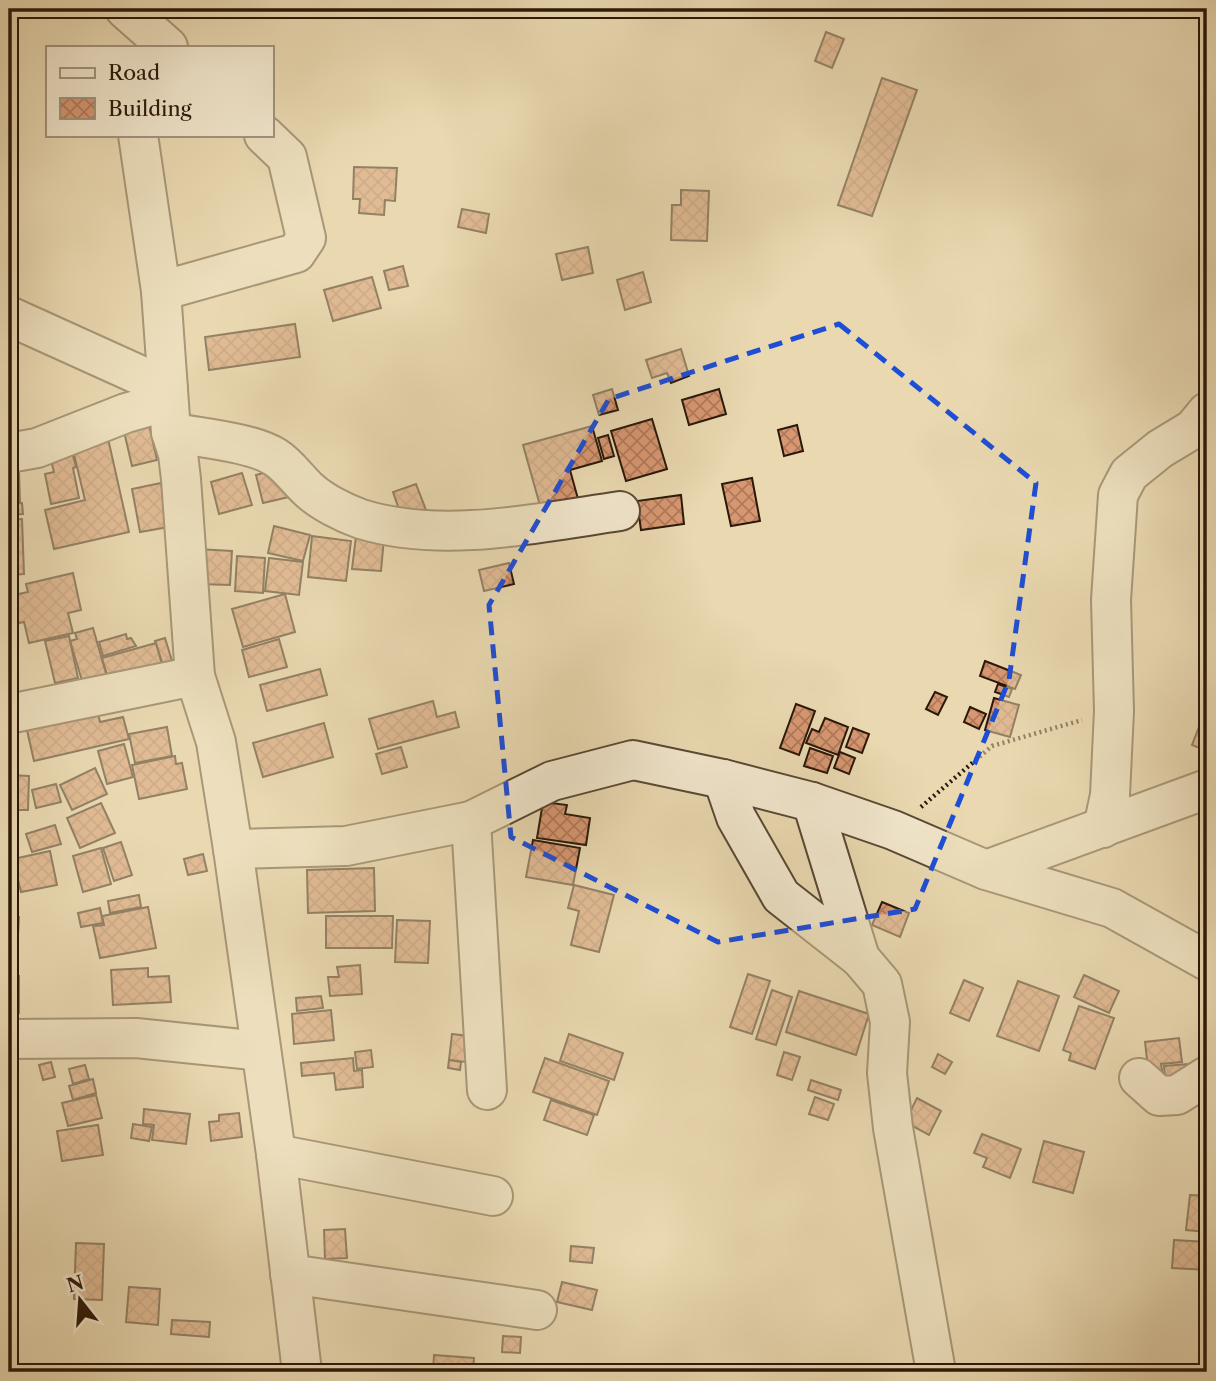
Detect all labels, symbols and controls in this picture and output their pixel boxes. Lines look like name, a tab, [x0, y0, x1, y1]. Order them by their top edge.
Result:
legend	[46, 46, 273, 136]
text: Road	[108, 60, 160, 85]
text: Building	[108, 96, 193, 121]
north arrow	[46, 1266, 116, 1336]
text: N	[64, 1271, 86, 1298]

